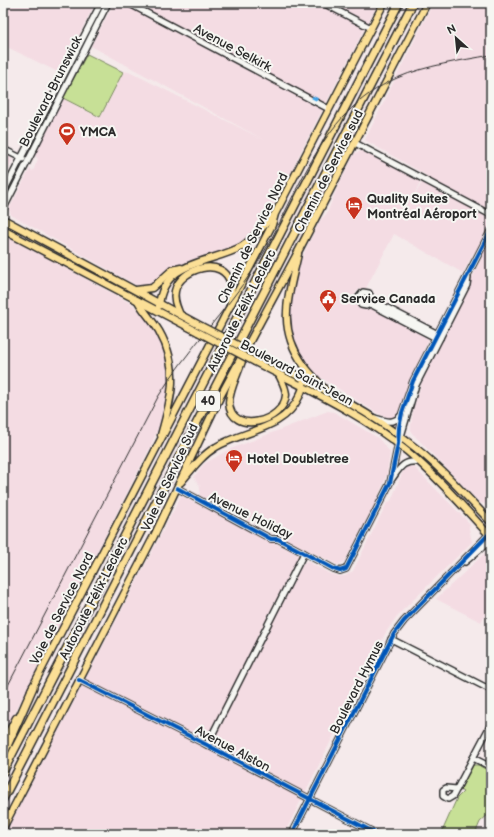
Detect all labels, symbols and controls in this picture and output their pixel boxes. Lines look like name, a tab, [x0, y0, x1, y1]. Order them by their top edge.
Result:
north arrow	[436, 18, 476, 58]
street label: Avenue Selkirk	[191, 21, 275, 75]
text: N	[445, 22, 458, 37]
street label: Boulevard Brunswick	[16, 33, 86, 150]
street label: Chemin de Service sud	[291, 107, 367, 236]
sports icon: YMCA	[57, 121, 77, 146]
place label: YMCA	[80, 124, 116, 140]
street label: Chemin de Service Nord	[214, 170, 292, 307]
place label: Quality Suites Montréal Aéroport	[367, 191, 477, 222]
hotel icon: Quality Suites Montréal Aéroport	[344, 195, 364, 220]
street label: Autoroute Félix-Leclerc	[204, 246, 280, 374]
public building icon: Service Canada	[318, 288, 338, 313]
place label: Service Canada	[341, 291, 435, 307]
street label: Boulevard Saint-Jean	[237, 336, 356, 409]
road number: 40	[196, 391, 220, 411]
street label: Voie de Service Sud	[138, 421, 202, 534]
hotel icon: Hotel Doubletree	[224, 448, 244, 473]
place label: Hotel Doubletree	[247, 451, 349, 467]
street label: Avenue Holiday	[206, 489, 295, 543]
street label: Autoroute Félix-Leclerc	[56, 534, 132, 662]
street label: Voie de Service Nord	[27, 550, 97, 667]
street label: Boulevard Hymus	[327, 638, 388, 737]
street label: Avenue Alston	[192, 722, 273, 775]

